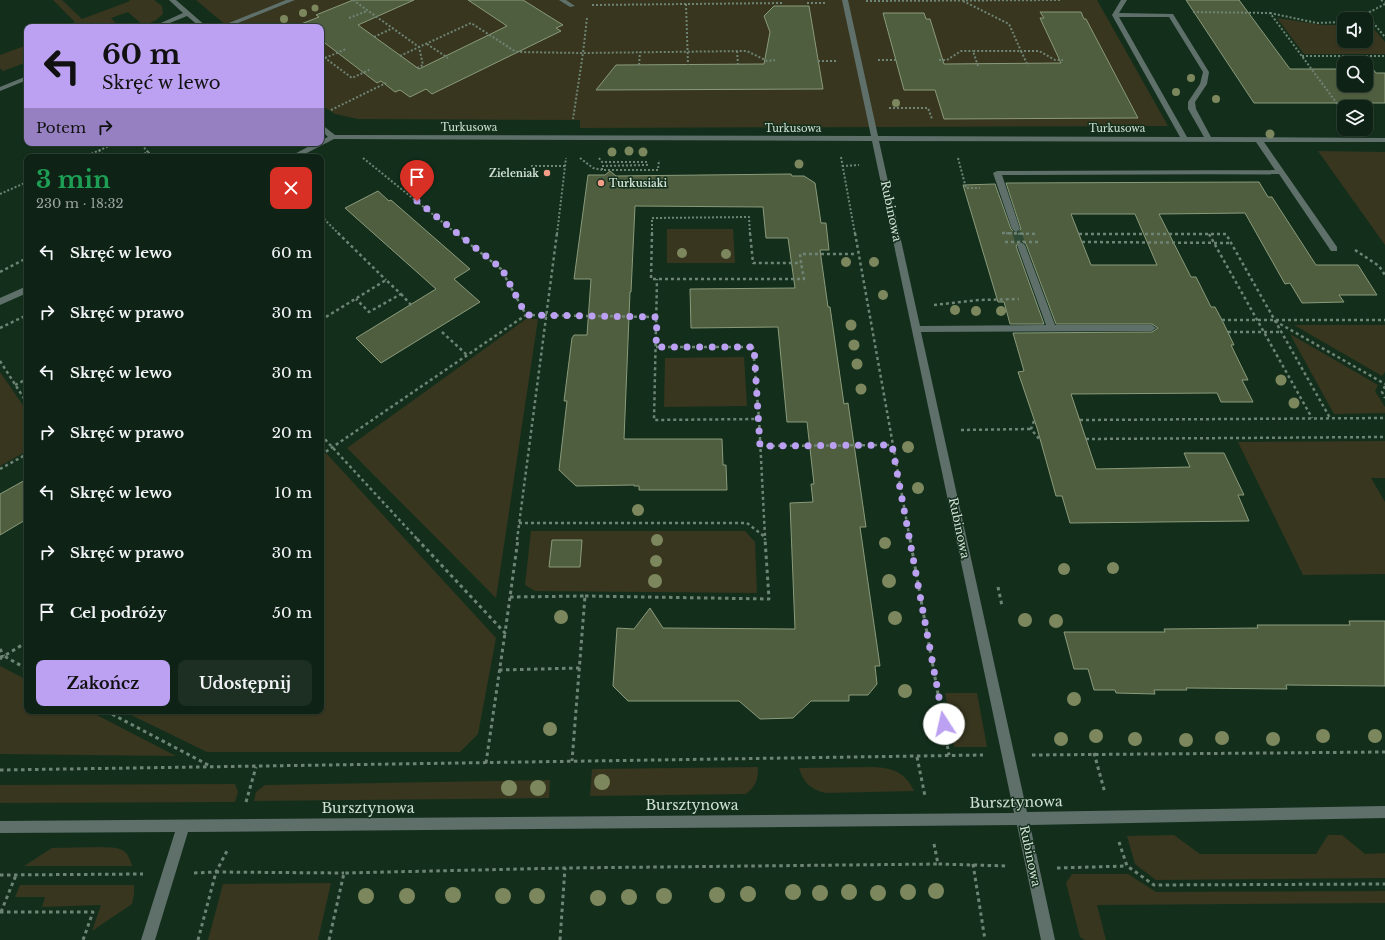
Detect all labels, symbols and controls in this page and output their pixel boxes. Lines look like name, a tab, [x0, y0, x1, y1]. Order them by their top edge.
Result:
map controls	[1337, 12, 1373, 136]
button: sound	[1337, 12, 1373, 48]
text: 60 m	[102, 37, 180, 72]
icon: left	[36, 40, 88, 92]
button: search	[1337, 56, 1373, 92]
text: Skręć w lewo	[102, 72, 220, 94]
button: layers	[1337, 100, 1373, 136]
icon: right	[94, 116, 116, 138]
text: Potem	[36, 118, 86, 137]
street label: Turkusowa	[441, 121, 498, 134]
street label: Turkusowa	[765, 122, 822, 135]
street label: Turkusowa	[1089, 122, 1146, 135]
pin	[400, 160, 434, 201]
text: 3 min	[36, 165, 110, 194]
icon: arrive	[406, 166, 428, 188]
button: close	[270, 167, 312, 209]
place label: Zieleniak	[489, 167, 539, 180]
marker: Zieleniak	[542, 168, 552, 178]
place label: Turkusiaki	[609, 177, 667, 190]
marker: Turkusiaki	[596, 178, 606, 188]
street label: Rubinowa	[878, 179, 905, 243]
text: 230 m · 18:32	[36, 195, 124, 212]
icon: left	[36, 241, 58, 263]
text: Skręć w lewo	[70, 243, 172, 262]
text: 60 m	[271, 243, 312, 262]
icon: right	[36, 301, 58, 323]
text: Skręć w prawo	[70, 303, 184, 322]
text: 30 m	[272, 303, 312, 322]
icon: left	[36, 361, 58, 383]
text: Skręć w lewo	[70, 363, 172, 382]
text: 30 m	[272, 363, 312, 382]
icon: right	[36, 421, 58, 443]
text: Skręć w prawo	[70, 423, 184, 442]
text: 20 m	[272, 423, 312, 442]
icon: left	[36, 481, 58, 503]
text: Skręć w lewo	[70, 483, 172, 502]
text: 10 m	[274, 483, 312, 502]
street label: Rubinowa	[946, 496, 973, 560]
icon: right	[36, 541, 58, 563]
text: Skręć w prawo	[70, 543, 184, 562]
text: 30 m	[272, 543, 312, 562]
icon: arrive	[36, 601, 58, 623]
text: Cel podróży	[70, 603, 167, 622]
text: 50 m	[272, 603, 312, 622]
button: Zakończ	[36, 660, 170, 706]
button: Udostępnij	[178, 660, 312, 706]
position arrow	[923, 703, 965, 745]
street label: Bursztynowa	[969, 792, 1063, 812]
street label: Bursztynowa	[645, 796, 739, 814]
street label: Bursztynowa	[321, 799, 415, 817]
street label: Rubinowa	[1017, 824, 1044, 888]

